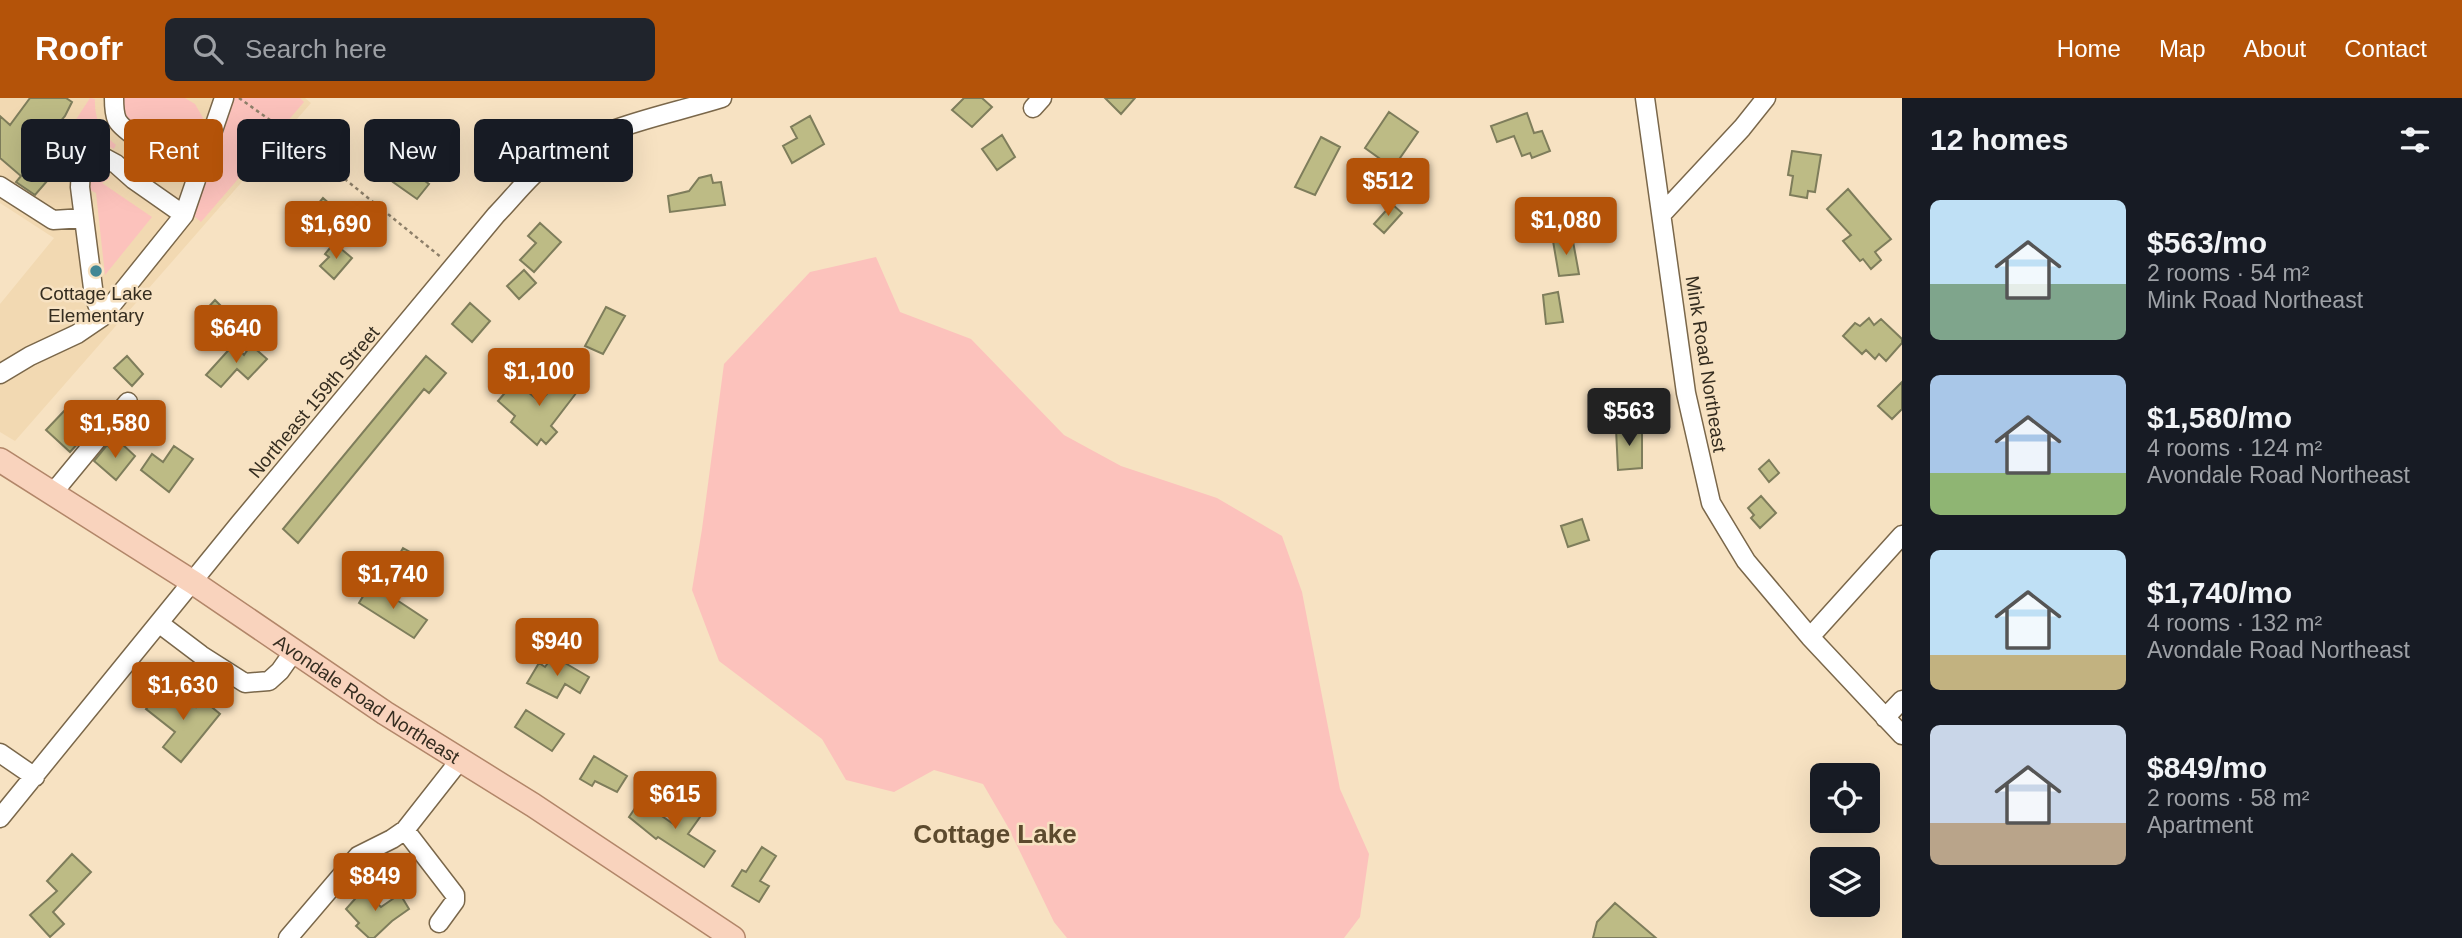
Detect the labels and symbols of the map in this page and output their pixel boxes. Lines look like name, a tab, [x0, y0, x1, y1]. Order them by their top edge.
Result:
pin: $512	[1347, 158, 1429, 218]
pin: $1,080	[1509, 198, 1623, 257]
pin: $1,690	[279, 202, 393, 261]
marker: Cottage Lake Elementary	[88, 263, 104, 279]
street label: Mink Road Northeast	[1682, 274, 1730, 454]
place label: Cottage Lake Elementary	[39, 283, 153, 326]
pin: $640	[195, 306, 277, 365]
street label: Northeast 159th Street	[245, 321, 384, 482]
pin: $1,100	[482, 348, 596, 408]
pin: $563	[1588, 388, 1670, 448]
pin: $1,580	[58, 400, 172, 460]
pin: $1,740	[336, 552, 450, 611]
pin: $940	[516, 618, 598, 678]
street label: Avondale Road Northeast	[270, 630, 464, 768]
pin: $1,630	[126, 662, 240, 722]
pin: $615	[634, 772, 716, 831]
district label: Cottage Lake	[913, 819, 1077, 849]
pin: $849	[334, 854, 416, 913]

